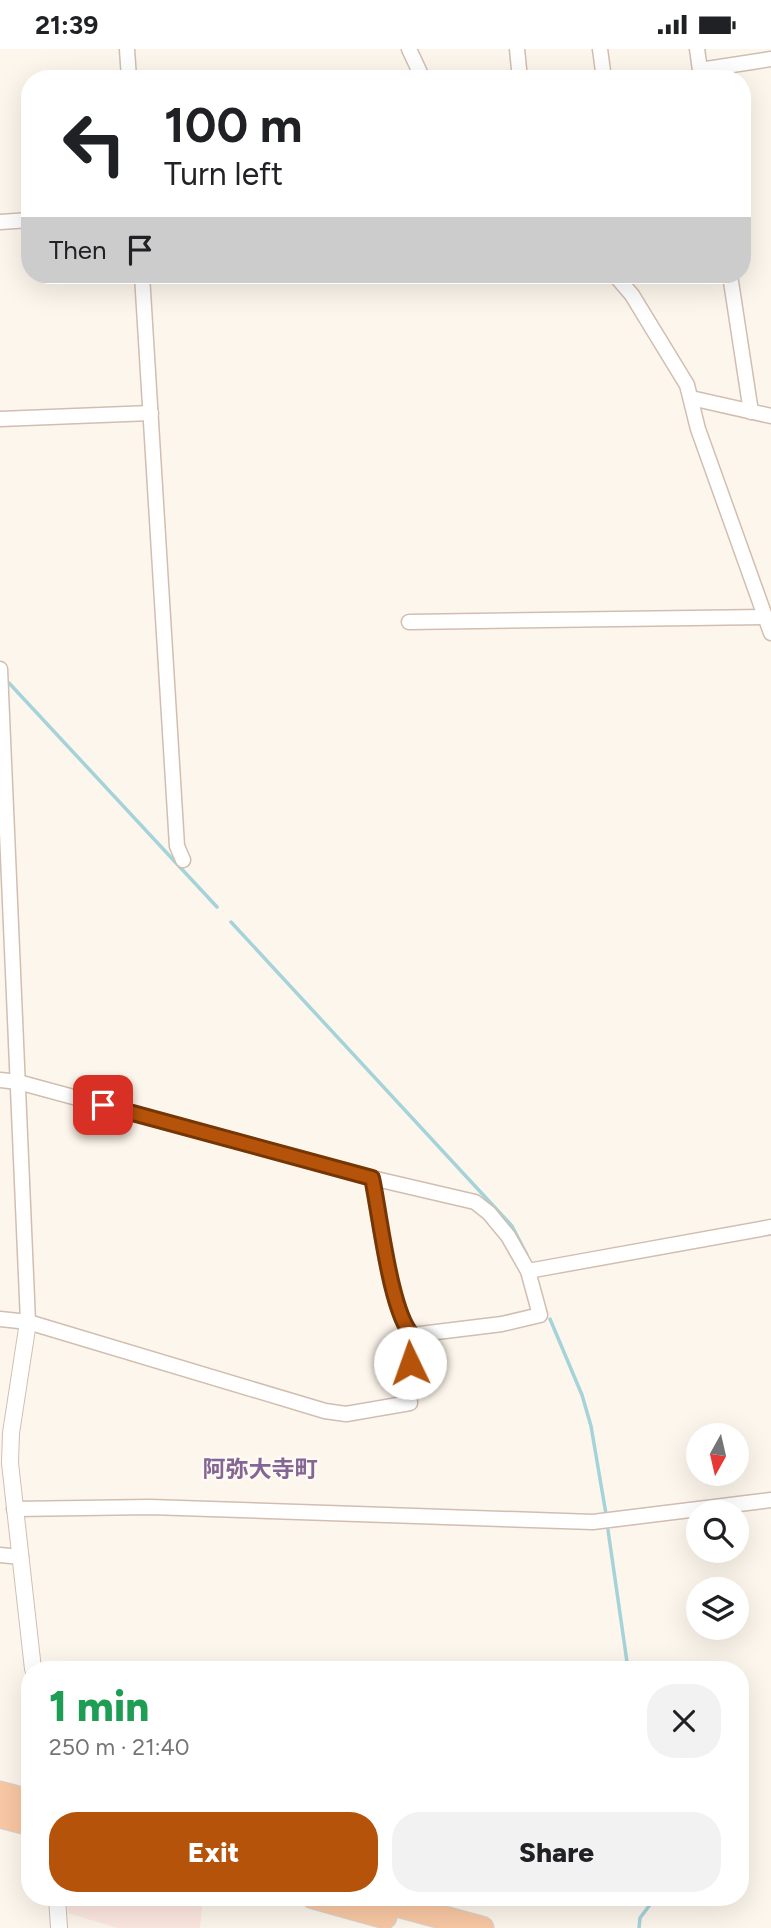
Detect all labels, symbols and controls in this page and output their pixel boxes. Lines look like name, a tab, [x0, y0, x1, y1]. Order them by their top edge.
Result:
text: 21:39	[35, 9, 98, 41]
text: 100 m	[164, 95, 303, 154]
icon: left	[49, 98, 140, 189]
text: Turn left	[164, 155, 283, 193]
icon: arrive	[121, 231, 159, 269]
text: Then	[49, 234, 107, 266]
pin	[73, 1075, 133, 1135]
icon: arrive	[84, 1086, 122, 1124]
position arrow	[373, 1326, 447, 1400]
north arrow	[686, 1423, 749, 1486]
map controls	[686, 1423, 749, 1640]
district label: 阿弥大寺町	[203, 1455, 318, 1483]
button: search	[686, 1500, 749, 1563]
button: layers	[686, 1577, 749, 1640]
text: 1 min	[49, 1681, 149, 1732]
button: close	[647, 1684, 721, 1758]
text: 250 m · 21:40	[49, 1733, 189, 1761]
button: Exit	[49, 1812, 378, 1892]
button: Share	[392, 1812, 721, 1892]

